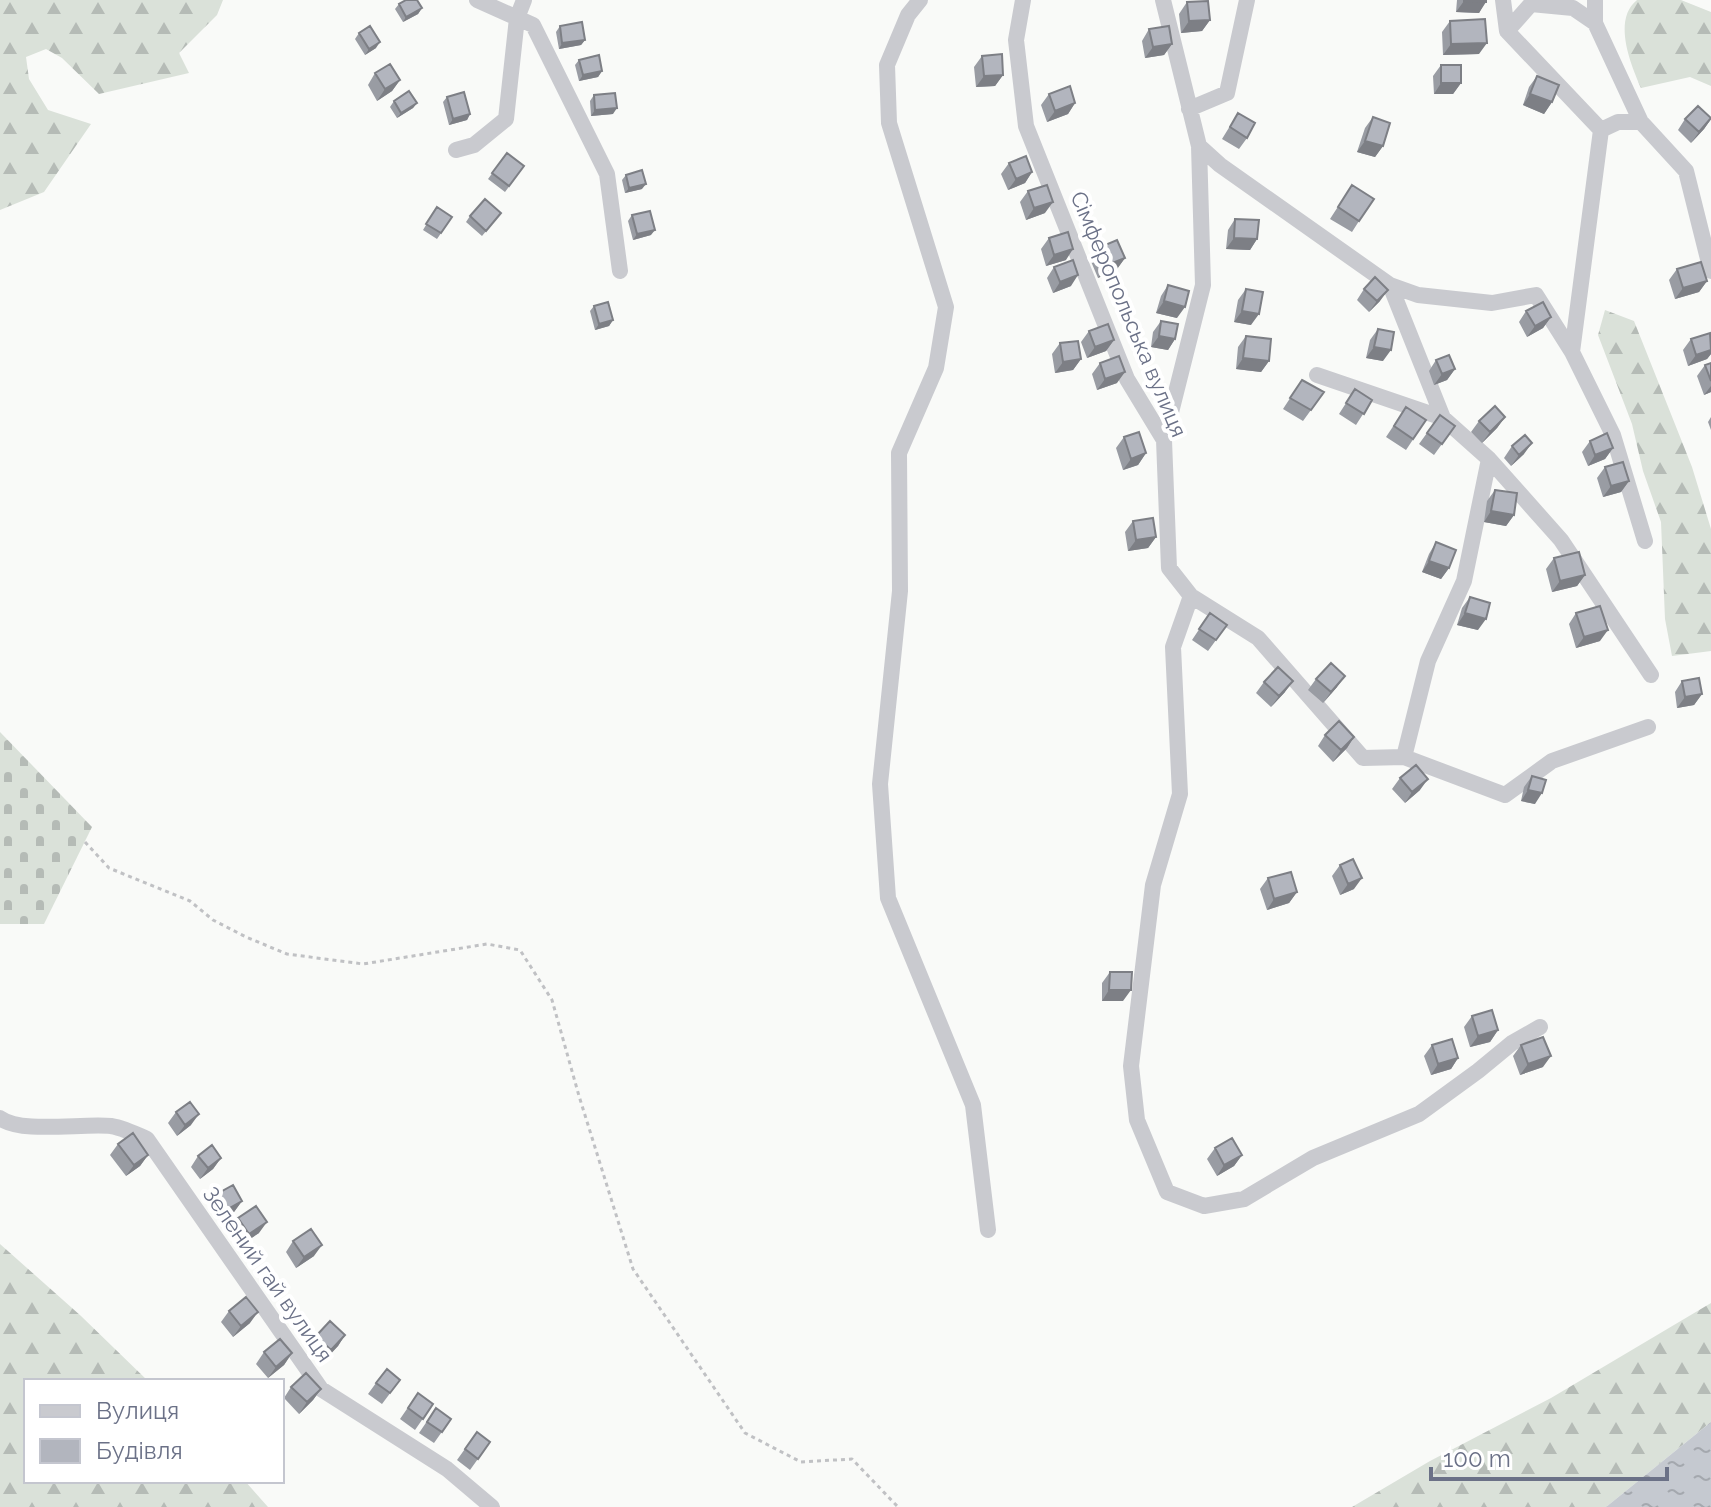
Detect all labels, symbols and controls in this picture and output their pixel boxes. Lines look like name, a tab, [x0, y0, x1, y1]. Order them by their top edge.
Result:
street label: Сімферопольська вулиця	[1065, 187, 1193, 441]
street label: Зелений гай вулиця	[198, 1181, 338, 1367]
legend	[24, 1379, 284, 1483]
text: Вулиця	[96, 1396, 179, 1425]
scale bar	[1431, 1431, 1667, 1481]
text: Будівля	[96, 1436, 183, 1465]
text: 100 m	[1443, 1444, 1511, 1473]

